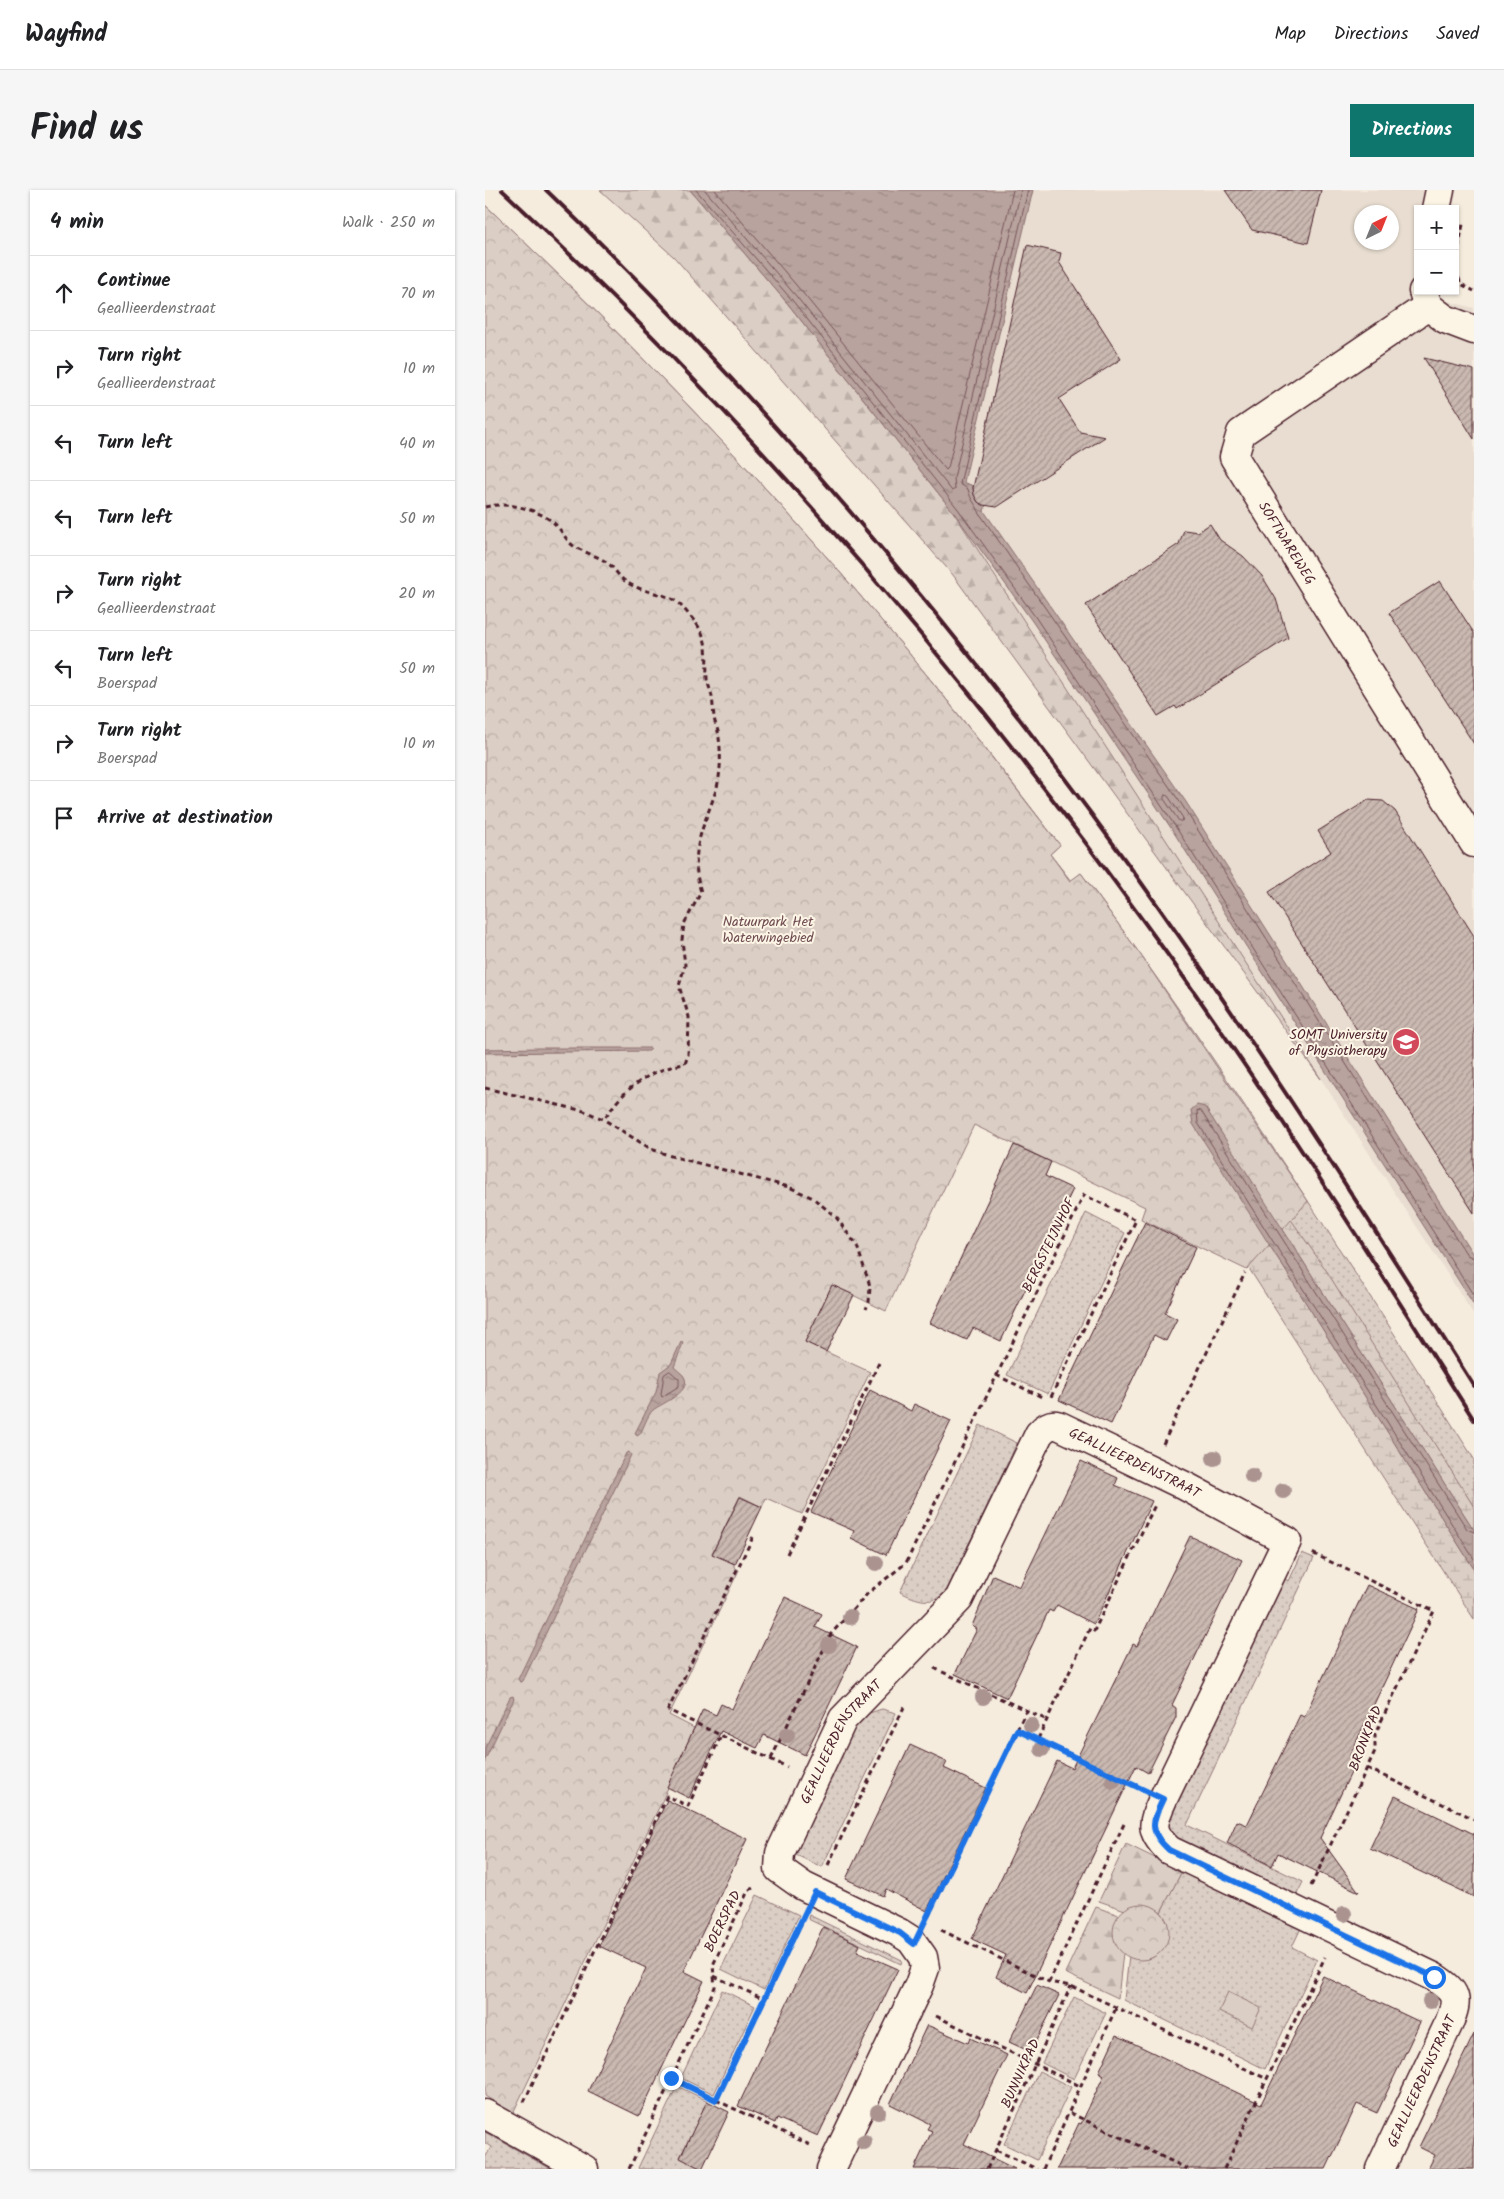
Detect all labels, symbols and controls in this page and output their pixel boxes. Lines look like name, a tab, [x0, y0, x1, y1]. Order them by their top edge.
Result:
text: Wayfind	[25, 15, 107, 54]
text: Map	[1274, 20, 1306, 49]
text: Directions	[1334, 20, 1408, 49]
text: Saved	[1436, 20, 1479, 49]
text: Find us	[30, 102, 143, 158]
button: Directions	[1350, 104, 1474, 157]
north arrow	[1354, 205, 1399, 250]
map controls	[1414, 205, 1459, 295]
button: +	[1414, 205, 1459, 250]
text: 4 min	[50, 206, 104, 239]
text: Walk · 250 m	[342, 210, 435, 235]
button: −	[1414, 250, 1459, 295]
text: Continue	[97, 266, 170, 296]
icon: ahead	[50, 279, 78, 307]
text: 70 m	[400, 281, 435, 306]
text: Geallieerdenstraat	[97, 296, 216, 321]
text: Turn right	[97, 341, 182, 371]
icon: right	[50, 354, 78, 382]
text: 10 m	[403, 356, 435, 381]
text: Geallieerdenstraat	[97, 371, 216, 396]
text: Turn left	[97, 428, 172, 458]
icon: left	[50, 429, 78, 457]
text: 40 m	[399, 431, 435, 456]
street label: SOFTWAREWEG	[1252, 497, 1321, 589]
text: Turn left	[97, 503, 172, 533]
icon: left	[50, 504, 78, 532]
text: 50 m	[399, 506, 435, 531]
text: Turn right	[97, 566, 182, 596]
icon: right	[50, 579, 78, 607]
text: 20 m	[399, 581, 435, 606]
text: Geallieerdenstraat	[97, 596, 216, 621]
text: Turn left	[97, 641, 172, 671]
icon: left	[50, 654, 78, 682]
text: 50 m	[399, 656, 435, 681]
text: Boerspad	[97, 671, 157, 696]
text: Turn right	[97, 716, 182, 746]
icon: right	[50, 729, 78, 757]
text: 10 m	[403, 731, 435, 756]
text: Boerspad	[97, 746, 157, 771]
text: Arrive at destination	[97, 803, 273, 833]
icon: arrive	[50, 804, 78, 832]
park label: Natuurpark Het Waterwingebied	[723, 911, 815, 949]
place label: SOMT University of Physiotherapy	[1289, 1024, 1387, 1062]
school or university icon: SOMT University of Physiotherapy	[1391, 1027, 1421, 1057]
street label: BERGSTEIJNHOF	[1017, 1193, 1082, 1296]
street label: GEALLIEERDENSTRAAT	[1065, 1422, 1206, 1505]
street label: GEALLIEERDENSTRAAT	[795, 1674, 889, 1808]
street label: BRONKPAD	[1343, 1702, 1388, 1774]
street label: BOERSPAD	[698, 1887, 747, 1956]
route start	[1423, 1966, 1446, 1989]
street label: GEALLIEERDENSTRAAT	[1382, 2010, 1463, 2151]
street label: BUNNIKPAD	[995, 2035, 1047, 2112]
route end	[660, 2067, 683, 2090]

